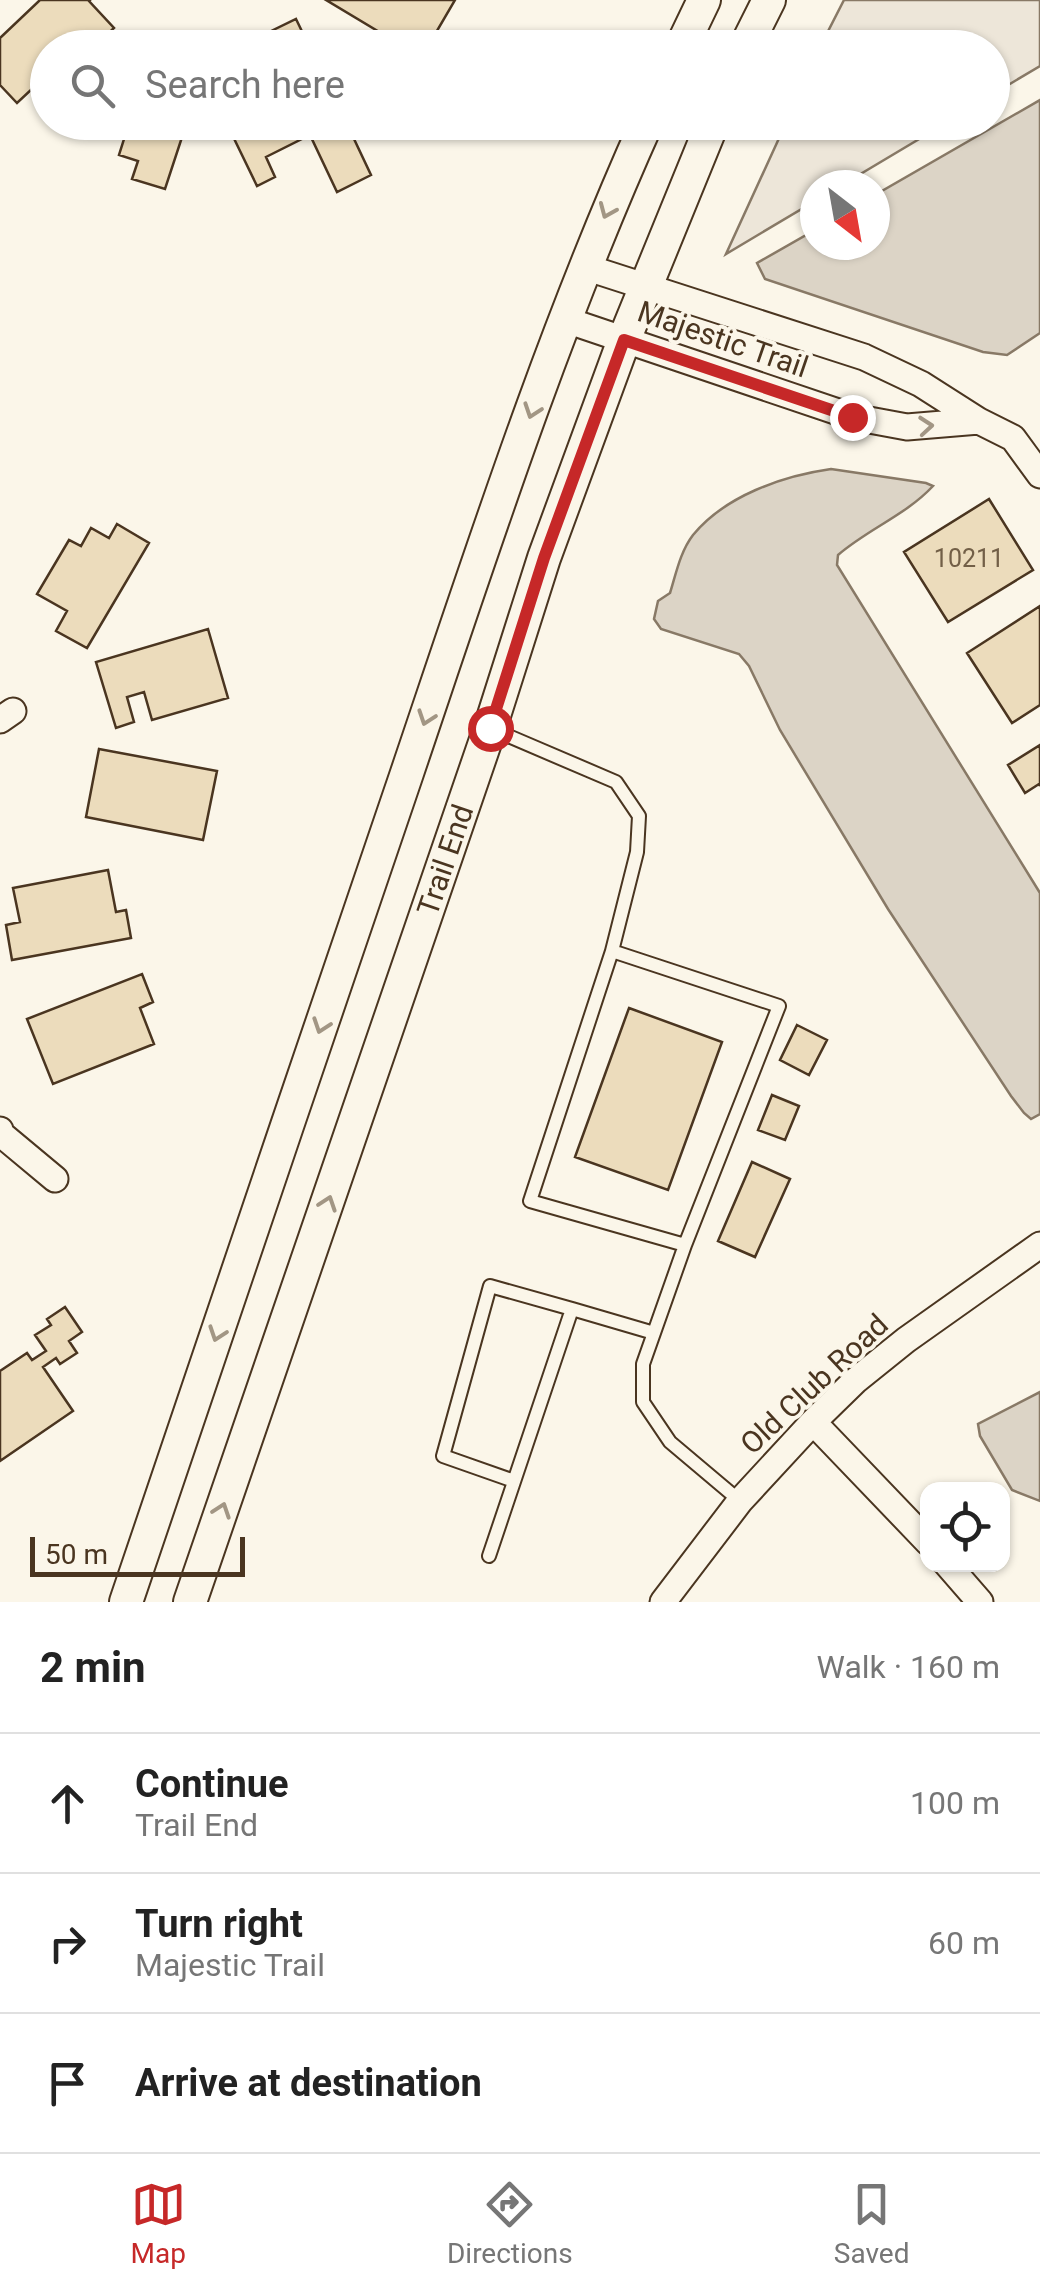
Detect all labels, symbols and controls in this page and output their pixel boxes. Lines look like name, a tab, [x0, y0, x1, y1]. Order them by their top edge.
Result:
search box	[30, 30, 1010, 140]
icon: search	[65, 58, 120, 113]
text: Search here	[145, 63, 345, 107]
north arrow	[800, 170, 890, 260]
one-way arrow	[599, 201, 619, 219]
street label: Majestic Trail	[633, 293, 813, 385]
route end	[830, 395, 876, 441]
one-way arrow	[523, 402, 544, 419]
one-way arrow	[919, 415, 935, 437]
house number: 10211	[934, 544, 1004, 573]
route start	[468, 706, 514, 752]
one-way arrow	[417, 709, 437, 726]
street label: Trail End	[410, 800, 480, 920]
one-way arrow	[312, 1016, 333, 1034]
one-way arrow	[316, 1195, 336, 1212]
street label: Old Club Road	[733, 1307, 895, 1461]
one-way arrow	[208, 1324, 228, 1341]
map controls	[920, 1482, 1010, 1572]
button: locate	[920, 1482, 1010, 1572]
one-way arrow	[210, 1502, 230, 1519]
scale bar	[30, 1532, 245, 1576]
text: 50 m	[45, 1538, 108, 1571]
text: 2 min	[40, 1643, 146, 1692]
text: Walk · 160 m	[817, 1648, 1000, 1686]
text: Continue	[135, 1762, 289, 1806]
icon: ahead	[40, 1776, 95, 1831]
text: 100 m	[910, 1784, 1000, 1822]
text: Trail End	[135, 1806, 258, 1844]
text: Turn right	[135, 1902, 303, 1946]
icon: right	[40, 1916, 95, 1971]
text: 60 m	[928, 1924, 1000, 1962]
text: Majestic Trail	[135, 1946, 325, 1984]
icon: arrive	[40, 2056, 95, 2111]
text: Arrive at destination	[135, 2061, 482, 2105]
tab: Map	[131, 2177, 186, 2270]
tab: Directions	[447, 2177, 573, 2270]
tab: Saved	[834, 2177, 909, 2270]

